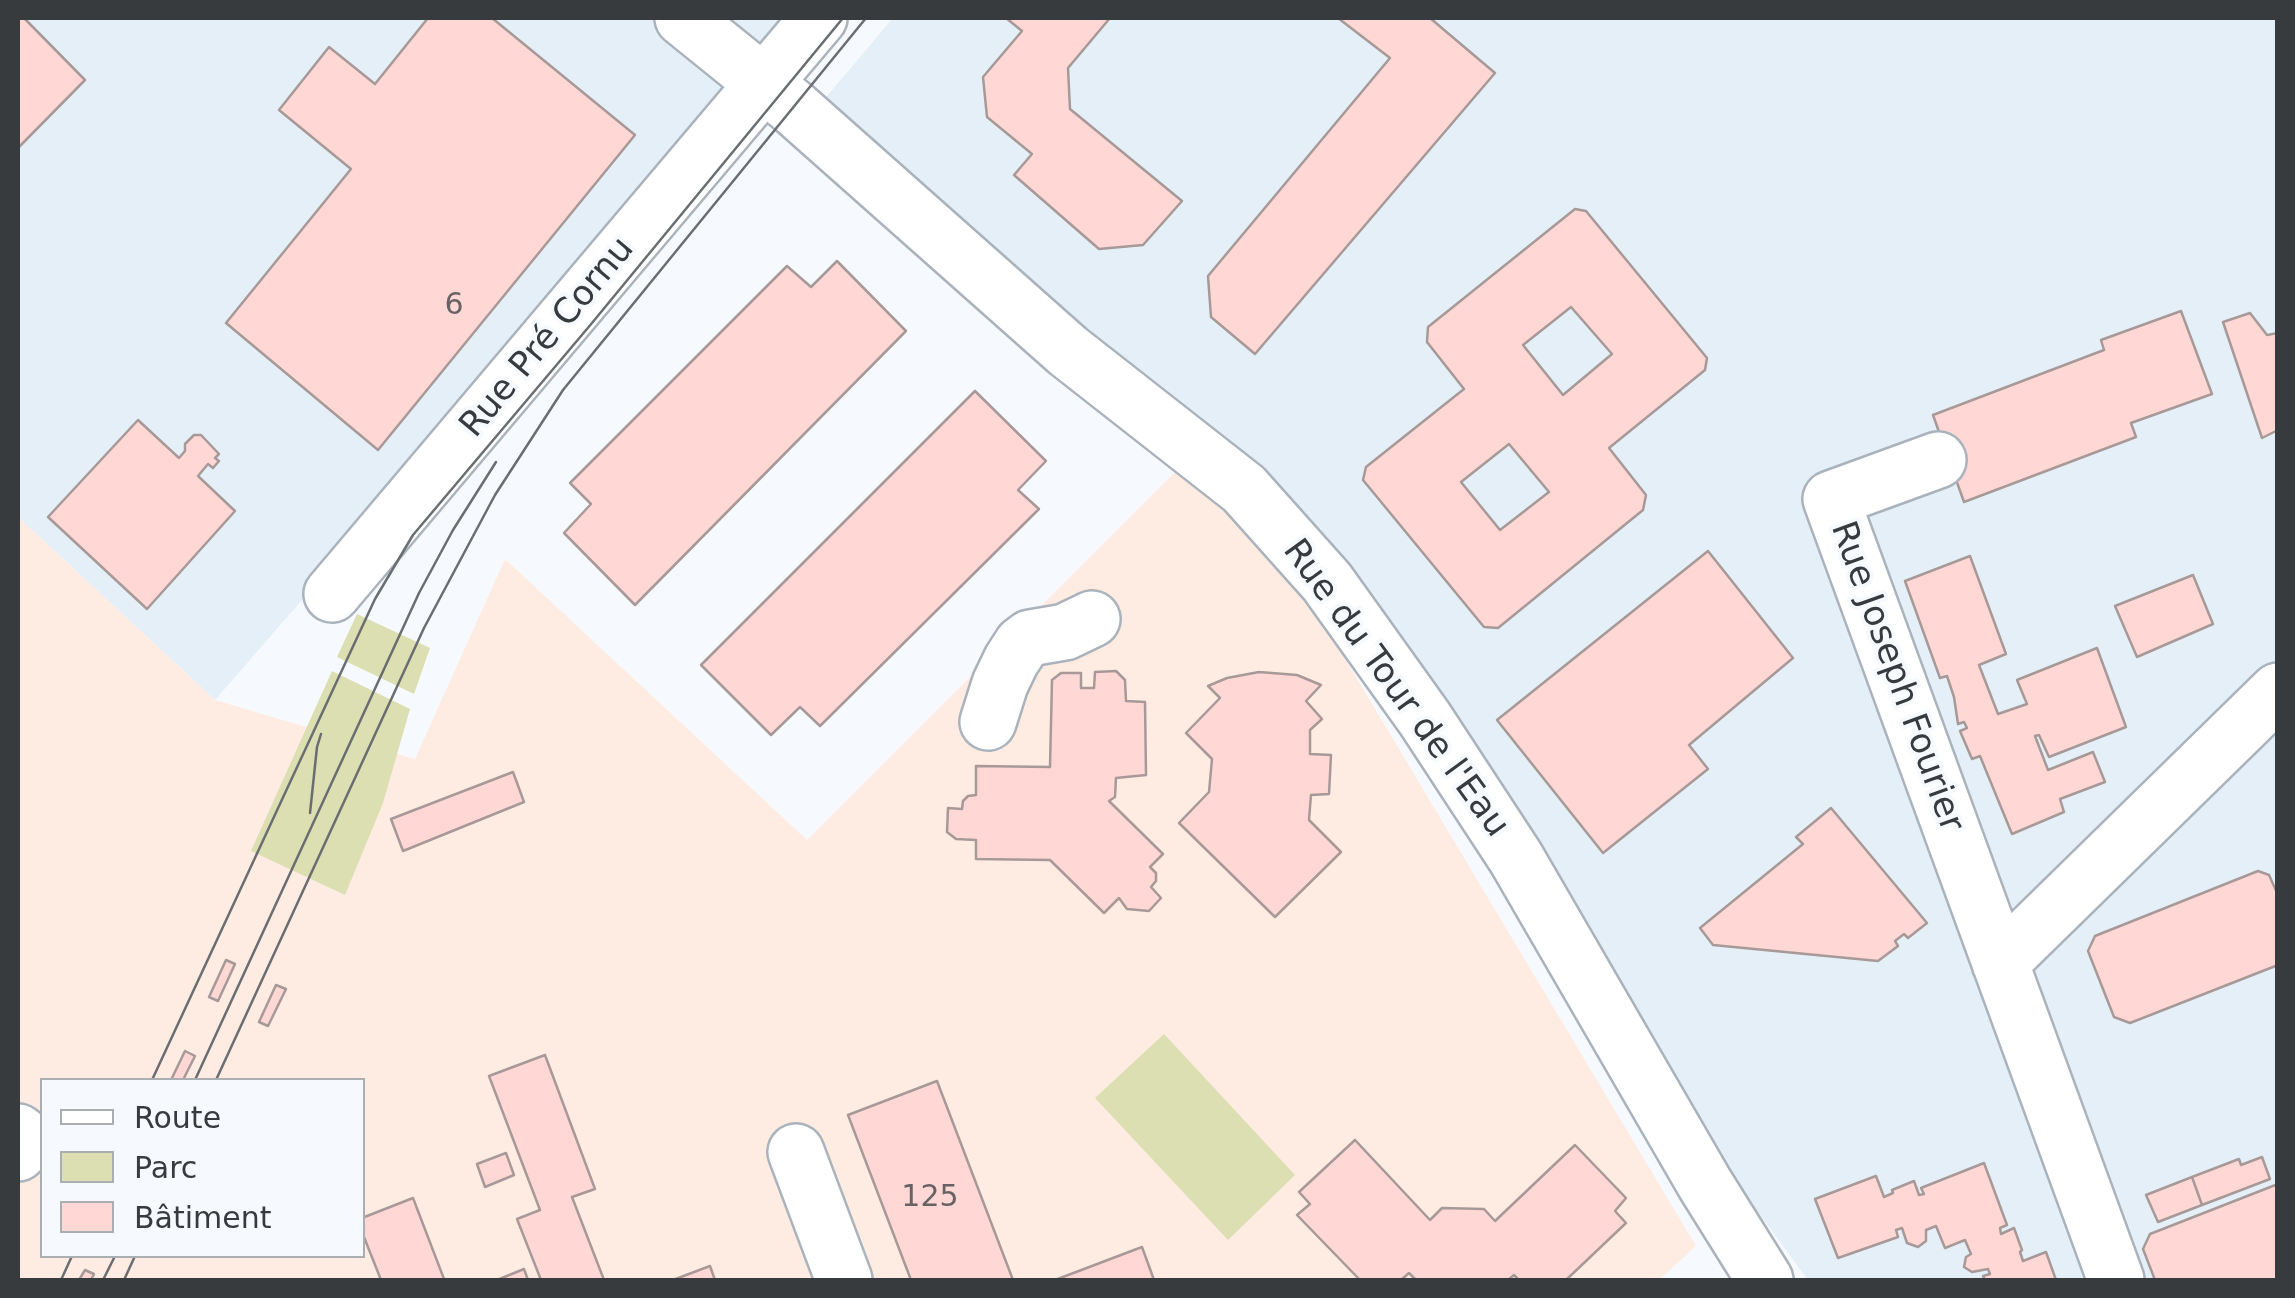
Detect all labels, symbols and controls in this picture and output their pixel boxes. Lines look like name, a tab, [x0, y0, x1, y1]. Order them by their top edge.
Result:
street label: Rue Pré Cornu	[452, 229, 644, 447]
house number: 6	[444, 288, 464, 324]
street label: Rue Joseph Fourier	[1820, 516, 1972, 838]
street label: Rue du Tour de l'Eau	[1273, 532, 1517, 846]
legend	[40, 1078, 365, 1258]
text: Route	[134, 1100, 221, 1135]
text: Parc	[134, 1150, 197, 1185]
house number: 125	[901, 1180, 959, 1216]
text: Bâtiment	[134, 1200, 272, 1235]

